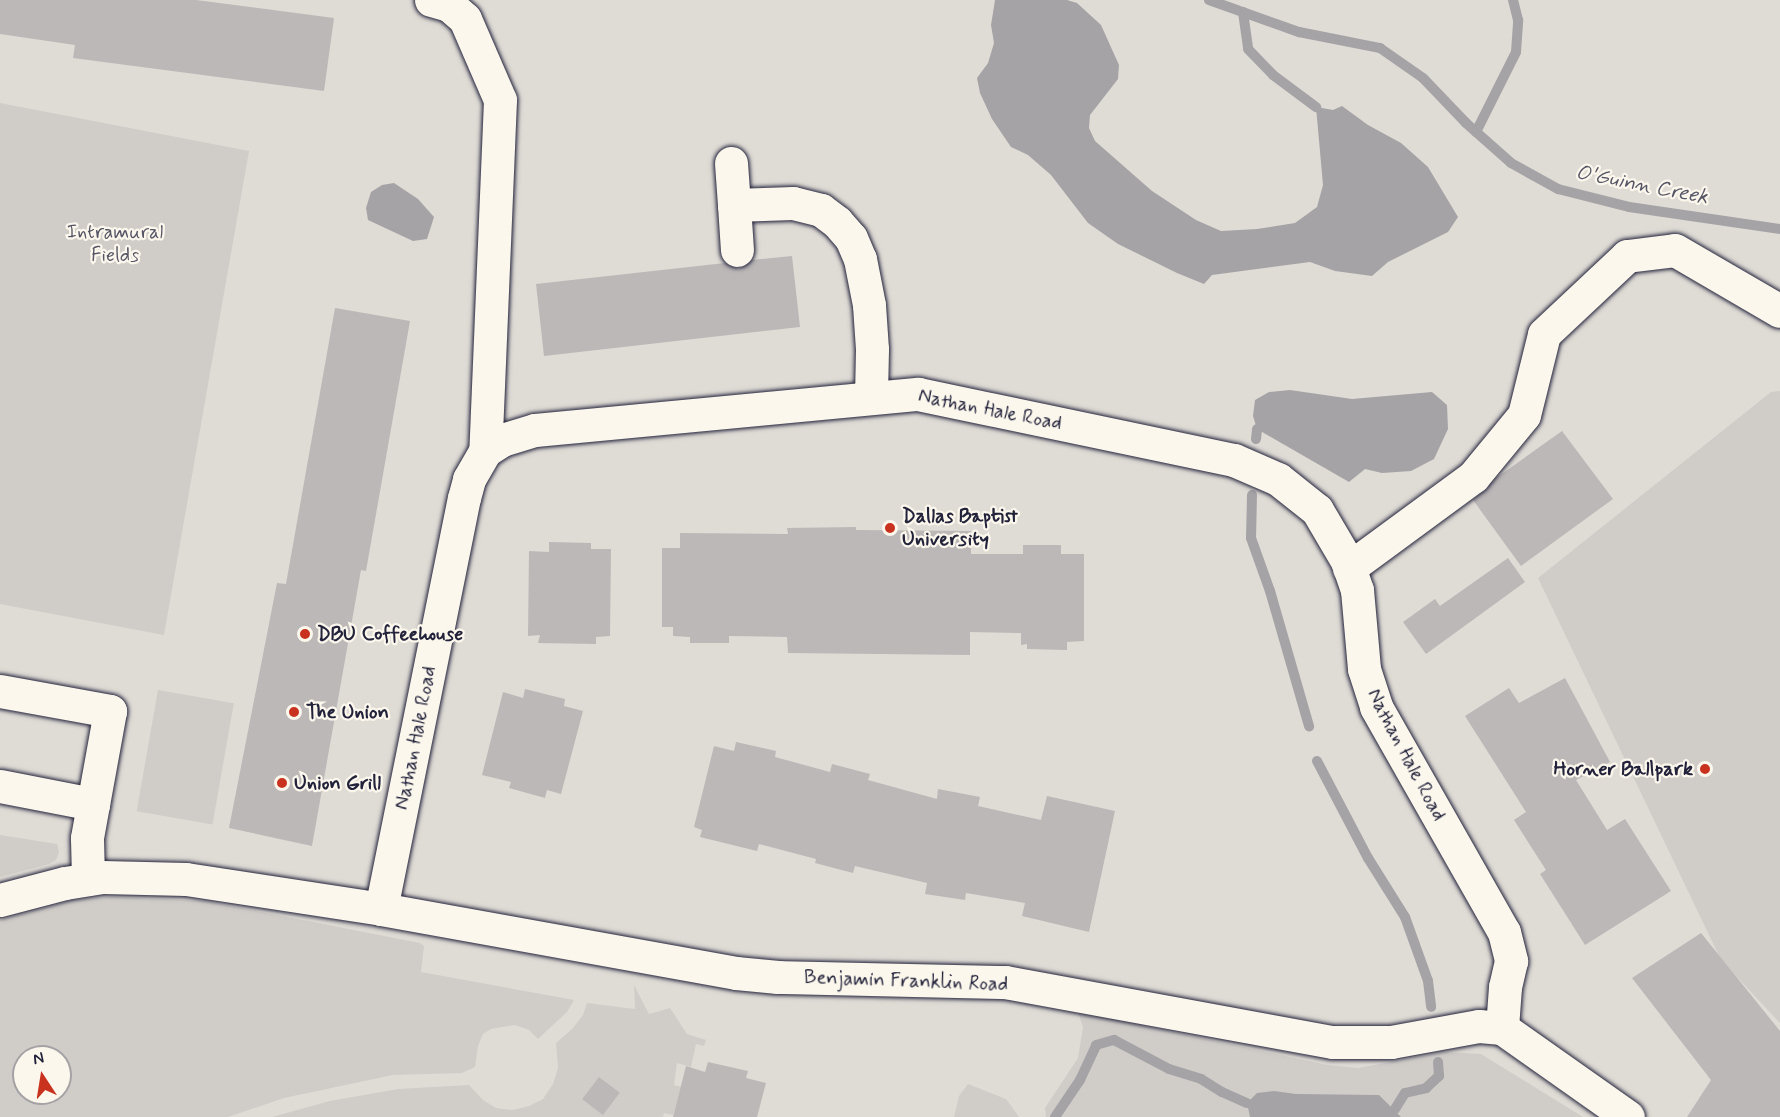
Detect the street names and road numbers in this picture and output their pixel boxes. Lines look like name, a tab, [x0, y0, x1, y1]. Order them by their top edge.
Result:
street label: Nathan Hale Road	[914, 384, 1066, 436]
street label: Nathan Hale Road	[390, 662, 442, 814]
street label: Nathan Hale Road	[1360, 683, 1452, 827]
street label: Benjamin Franklin Road	[801, 965, 1011, 997]

